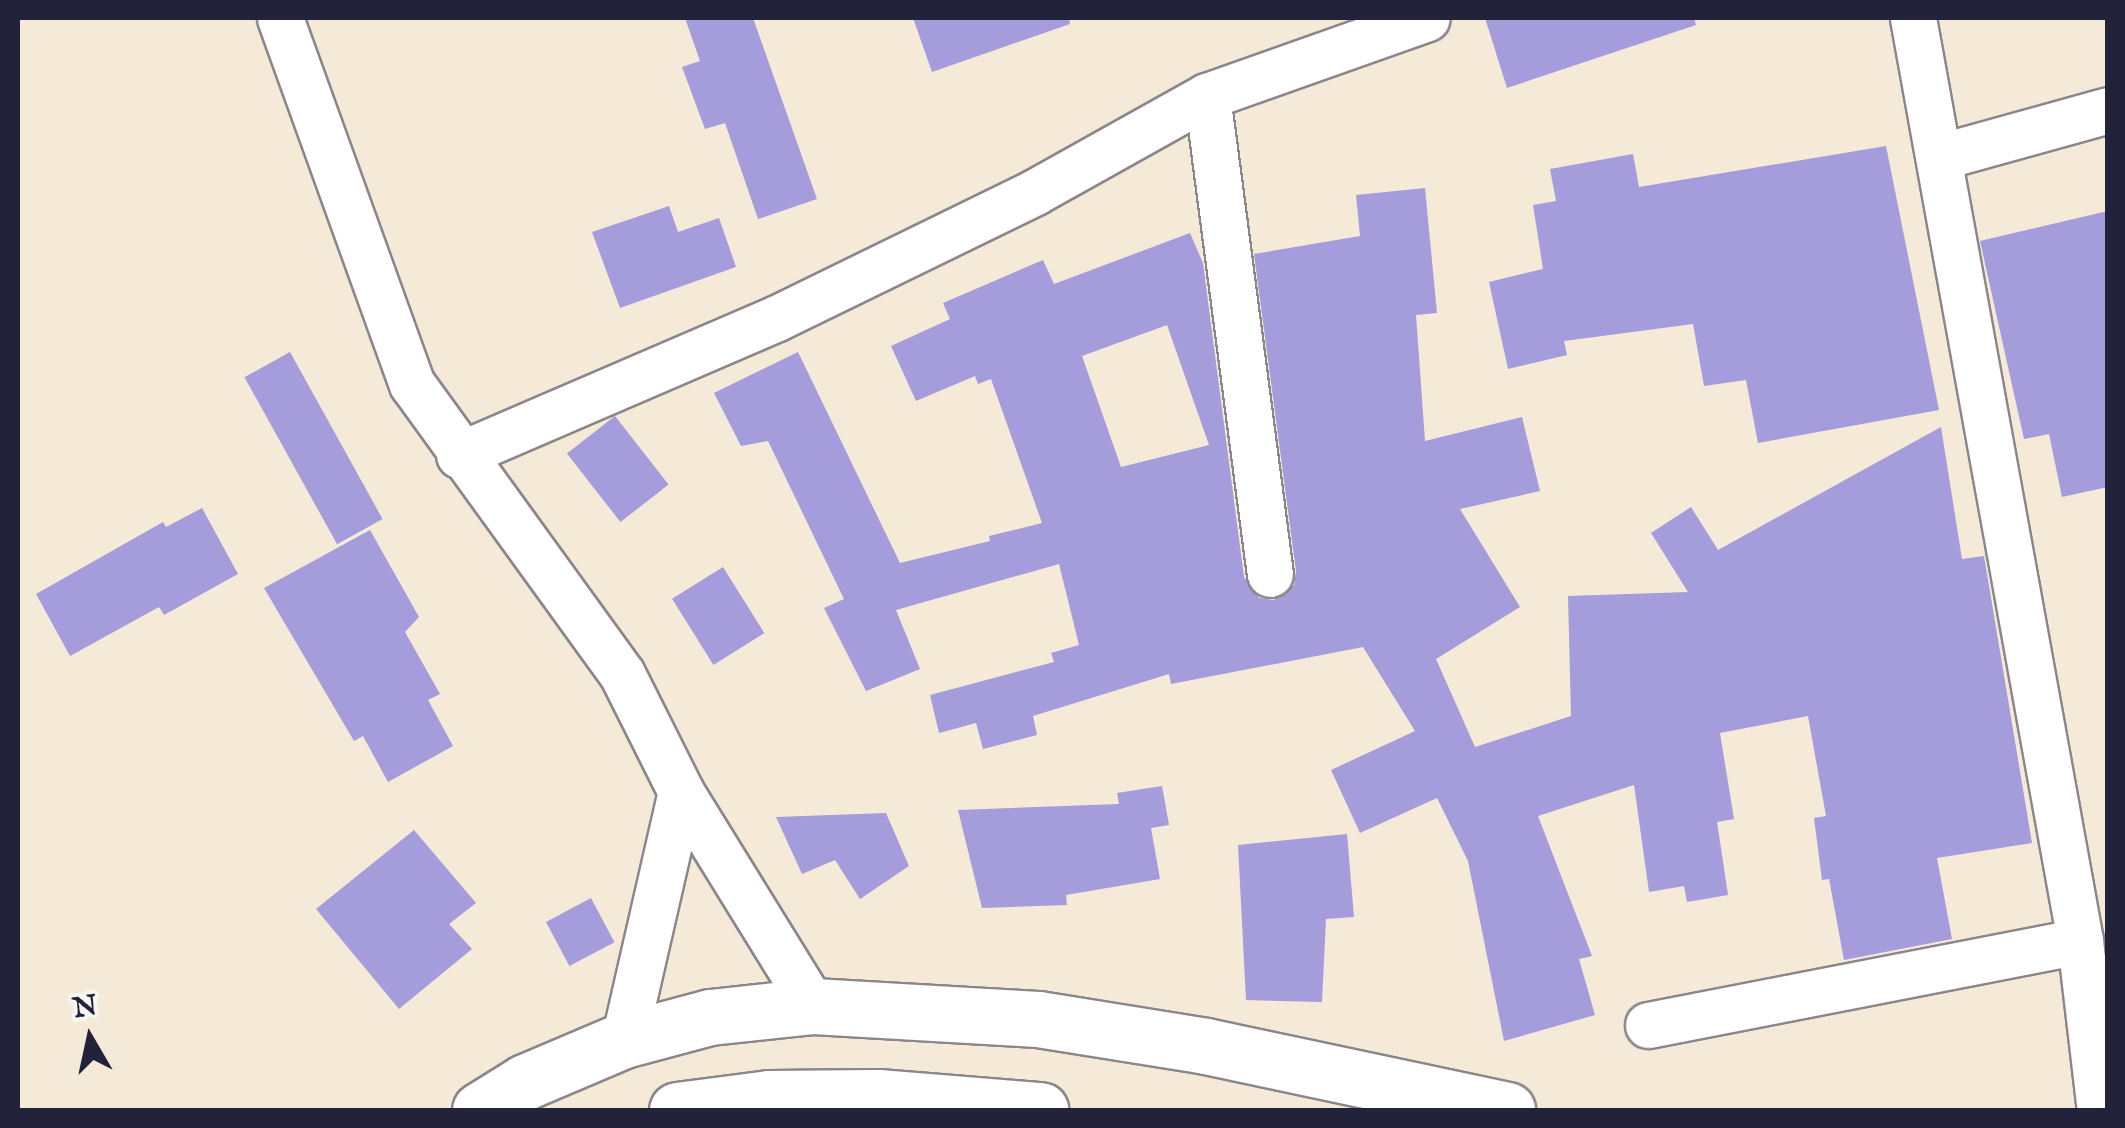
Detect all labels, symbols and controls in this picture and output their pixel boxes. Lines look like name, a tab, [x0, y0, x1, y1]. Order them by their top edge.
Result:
north arrow	[40, 988, 140, 1088]
text: N	[71, 989, 100, 1027]

